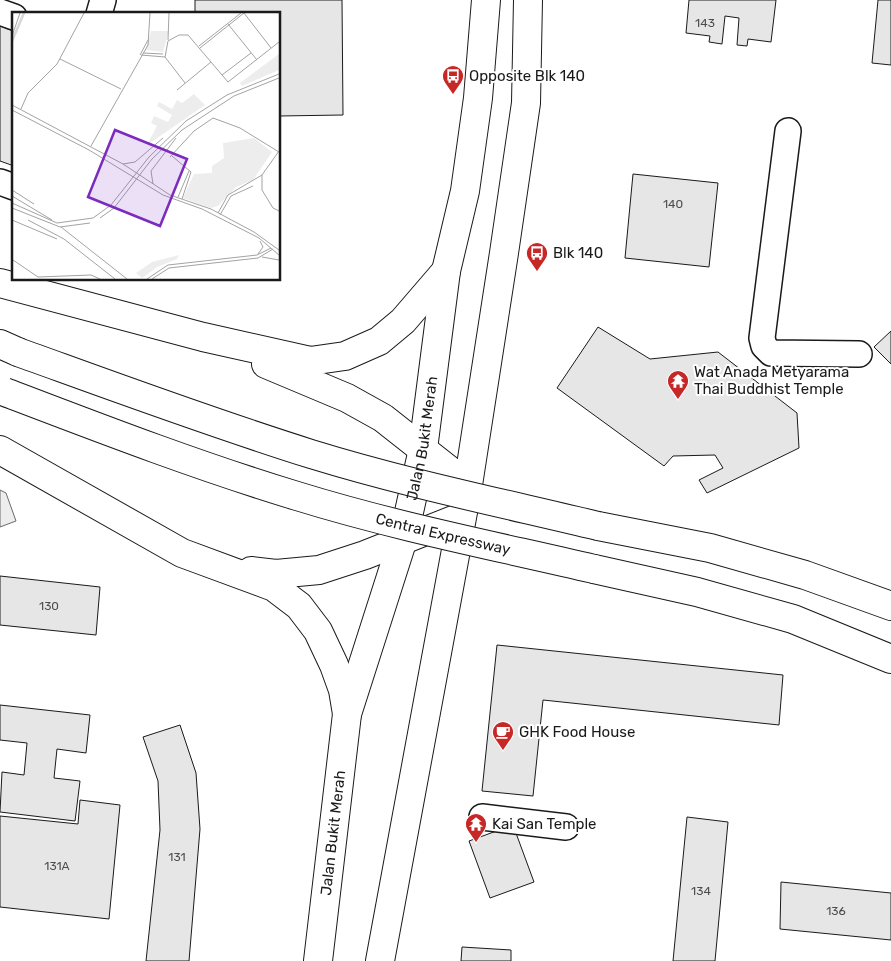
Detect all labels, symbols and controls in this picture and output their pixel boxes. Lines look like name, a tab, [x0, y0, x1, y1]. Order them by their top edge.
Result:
inset map	[12, 12, 280, 280]
house number: 143	[695, 16, 715, 30]
bus stop icon: Opposite Blk 140	[441, 64, 465, 95]
place label: Opposite Blk 140	[469, 67, 585, 85]
house number: 140	[663, 197, 683, 211]
bus stop icon: Blk 140	[525, 241, 549, 272]
place label: Blk 140	[553, 244, 603, 262]
place label: Wat Anada Metyarama Thai Buddhist Temple	[694, 363, 849, 398]
temple icon: Wat Anada Metyarama Thai Buddhist Temple	[666, 369, 690, 400]
street label: Jalan Bukit Merah	[403, 375, 441, 502]
street label: Central Expressway	[374, 510, 512, 559]
house number: 130	[39, 599, 59, 613]
cafe icon: GHK Food House	[491, 720, 515, 751]
place label: GHK Food House	[519, 723, 635, 741]
street label: Jalan Bukit Merah	[317, 769, 349, 896]
temple icon: Kai San Temple	[464, 812, 488, 843]
place label: Kai San Temple	[492, 815, 596, 833]
house number: 131	[168, 850, 186, 864]
house number: 131A	[44, 859, 70, 873]
house number: 134	[691, 884, 711, 898]
house number: 136	[826, 904, 846, 918]

